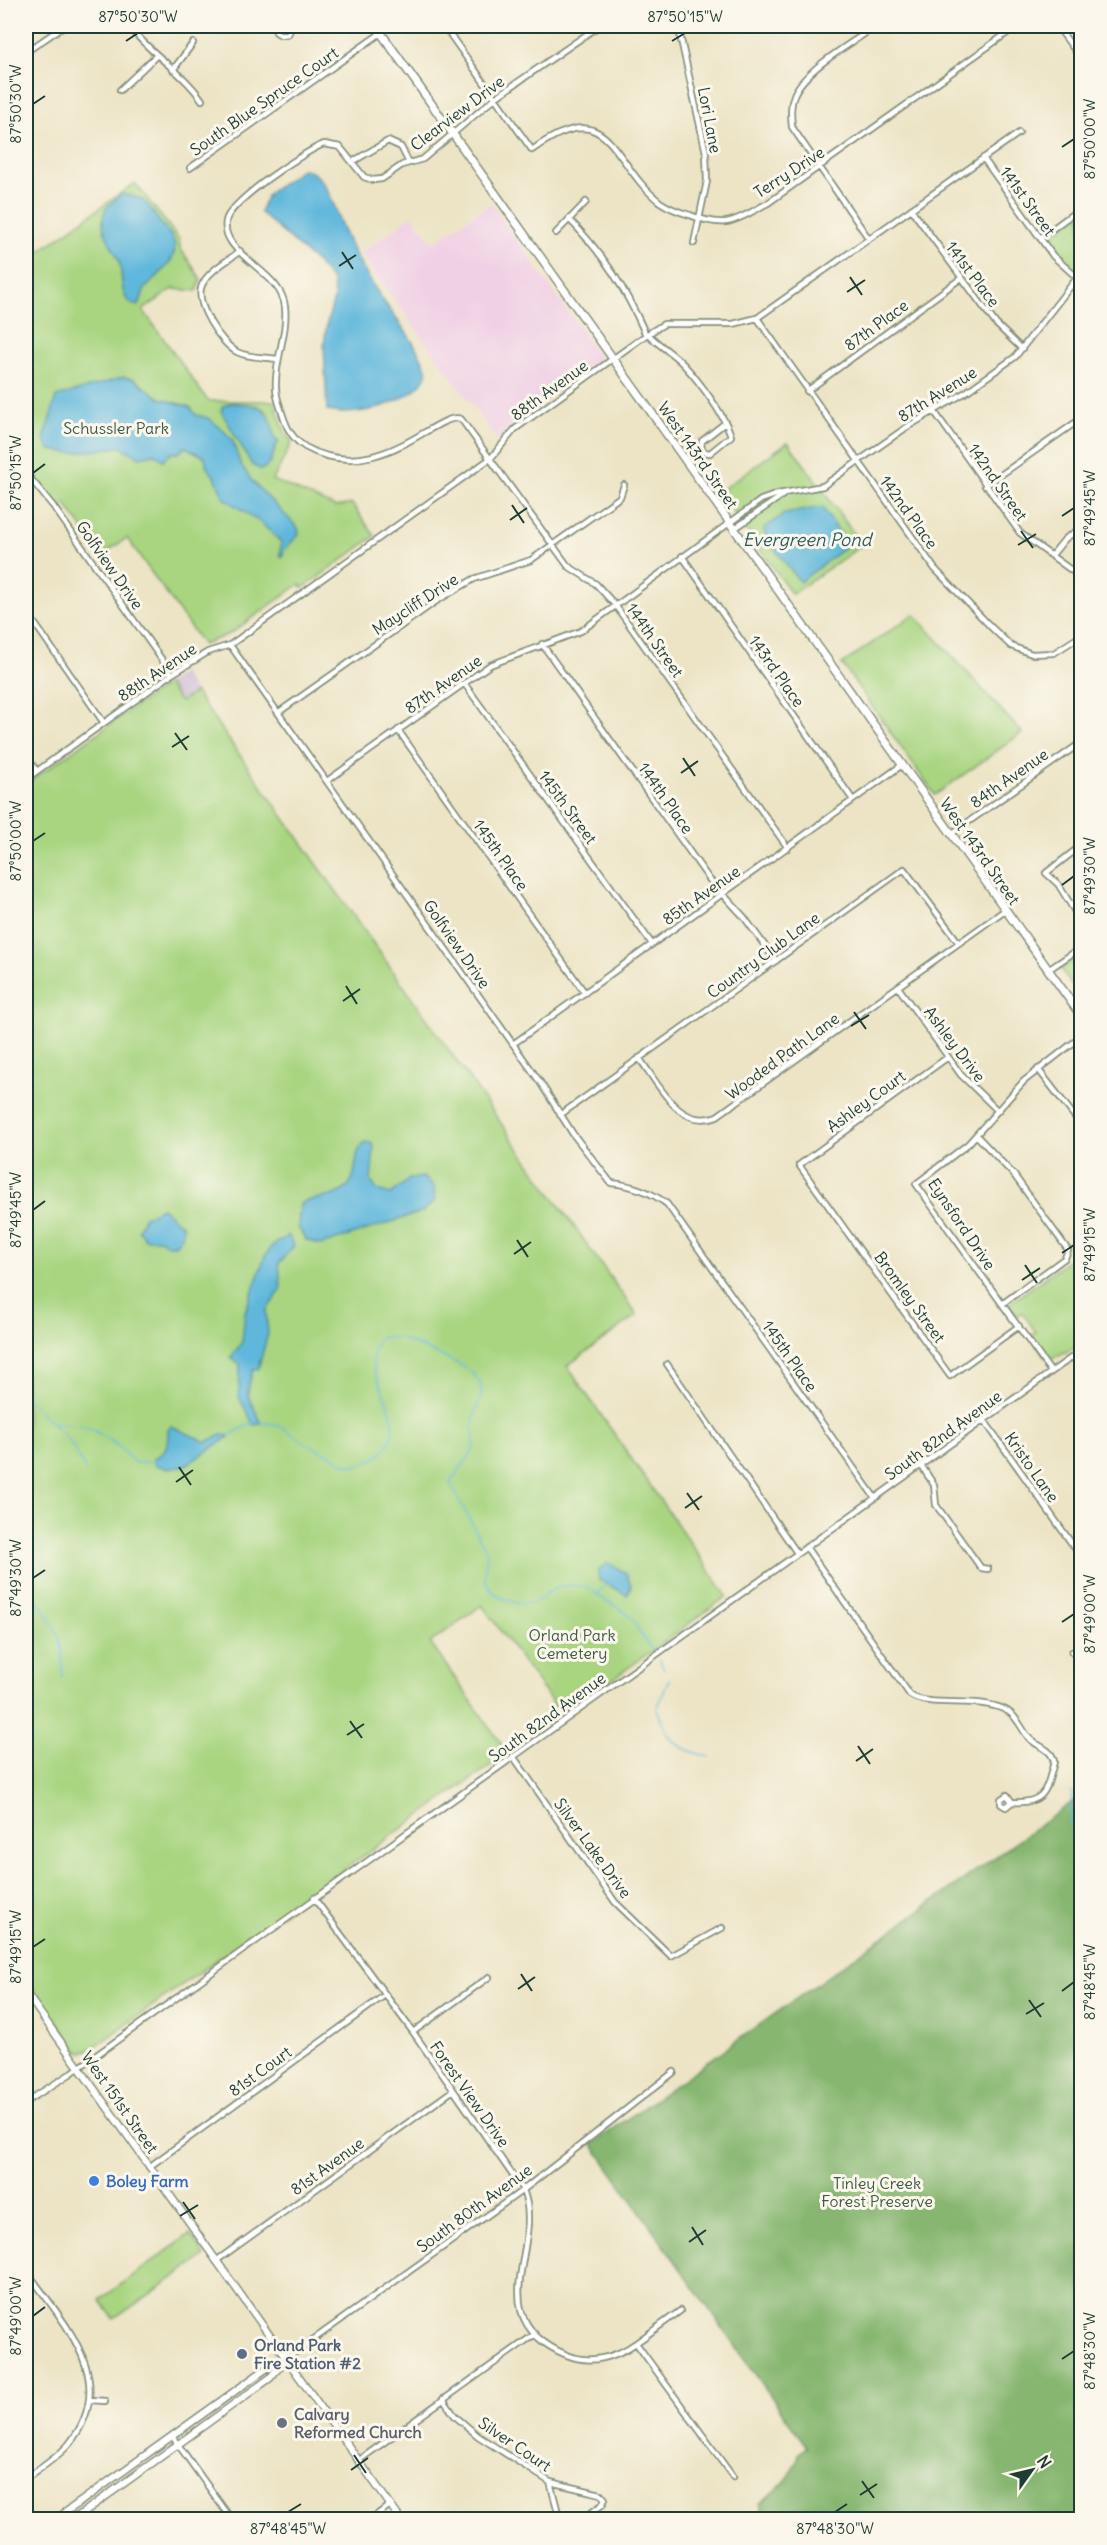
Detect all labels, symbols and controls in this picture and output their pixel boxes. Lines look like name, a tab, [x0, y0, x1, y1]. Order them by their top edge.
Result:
text: 87°50'30"W	[98, 7, 178, 26]
text: 87°50'15"W	[647, 7, 723, 26]
street label: South Blue Spruce Court	[186, 42, 342, 160]
text: 87°50'30"W	[6, 64, 25, 144]
street label: Clearview Drive	[406, 71, 508, 155]
street label: Lori Lane	[694, 85, 726, 155]
text: 87°50'00"W	[1080, 98, 1099, 179]
street label: Terry Drive	[750, 142, 828, 202]
street label: 141st Street	[996, 162, 1060, 240]
street label: 141st Place	[942, 237, 1004, 311]
street label: 87th Place	[840, 295, 912, 355]
street label: 88th Avenue	[507, 355, 591, 425]
street label: 87th Avenue	[894, 362, 980, 426]
street label: West 143rd Street	[654, 398, 743, 513]
park label: Schussler Park	[63, 418, 169, 438]
text: 87°50'15"W	[6, 435, 25, 511]
street label: 142nd Street	[964, 440, 1032, 525]
text: 87°49'45"W	[1080, 469, 1099, 546]
street label: 142nd Place	[876, 471, 942, 553]
street label: Golfview Drive	[72, 517, 148, 613]
water label: Evergreen Pond	[743, 528, 874, 551]
street label: Maycliff Drive	[368, 569, 462, 639]
street label: 144th Street	[622, 599, 688, 681]
street label: 143rd Place	[745, 631, 809, 711]
street label: 88th Avenue	[114, 638, 200, 706]
street label: 87th Avenue	[401, 650, 485, 718]
street label: 84th Avenue	[966, 744, 1052, 812]
street label: 144th Place	[634, 759, 698, 837]
street label: 145th Street	[535, 766, 602, 848]
street label: West 143rd Street	[936, 794, 1025, 909]
text: 87°50'00"W	[6, 800, 25, 881]
street label: 145th Place	[469, 816, 533, 894]
text: 87°49'30"W	[1080, 837, 1099, 915]
street label: 85th Avenue	[658, 861, 744, 929]
street label: Golfview Drive	[419, 896, 495, 992]
street label: Country Club Lane	[703, 907, 823, 1003]
street label: Ashley Drive	[920, 1002, 990, 1086]
street label: Wooded Path Lane	[721, 1008, 843, 1104]
street label: Ashley Court	[823, 1065, 910, 1136]
text: 87°49'45"W	[6, 1171, 25, 1248]
street label: Eynsford Drive	[924, 1174, 1000, 1274]
text: 87°49'15"W	[1080, 1208, 1099, 1282]
street label: Bromley Street	[870, 1248, 950, 1347]
street label: 145th Place	[758, 1317, 822, 1395]
street label: South 82nd Avenue	[881, 1386, 1005, 1484]
street label: Kristo Lane	[1001, 1428, 1063, 1506]
text: 87°49'30"W	[6, 1539, 25, 1617]
text: 87°49'00"W	[1080, 1574, 1099, 1654]
park label: Orland Park Cemetery	[528, 1625, 616, 1663]
street label: South 82nd Avenue	[485, 1668, 609, 1766]
street label: Silver Lake Drive	[550, 1794, 636, 1902]
text: 87°49'15"W	[6, 1910, 25, 1984]
text: 87°48'45"W	[1080, 1943, 1099, 2020]
street label: Forest View Drive	[426, 2037, 514, 2151]
street label: 81st Court	[225, 2041, 296, 2100]
street label: West 151st Street	[77, 2047, 163, 2157]
street label: 81st Avenue	[286, 2133, 368, 2199]
street label: South 80th Avenue	[413, 2160, 535, 2256]
place label: Boley Farm	[106, 2171, 189, 2192]
park label: Tinley Creek Forest Preserve	[821, 2173, 933, 2211]
marker: Boley Farm	[87, 2174, 101, 2188]
text: 87°49'00"W	[6, 2276, 25, 2356]
text: 87°48'30"W	[1080, 2312, 1099, 2390]
place label: Orland Park Fire Station #2	[254, 2335, 361, 2373]
marker: Orland Park Fire Station #2	[235, 2347, 249, 2361]
place label: Calvary Reformed Church	[294, 2404, 422, 2442]
street label: Silver Court	[475, 2412, 556, 2476]
marker: Calvary Reformed Church	[275, 2416, 289, 2430]
north arrow	[1002, 2440, 1062, 2500]
text: N	[1033, 2451, 1056, 2472]
text: 87°48'45"W	[250, 2519, 327, 2538]
text: 87°48'30"W	[796, 2519, 874, 2538]

